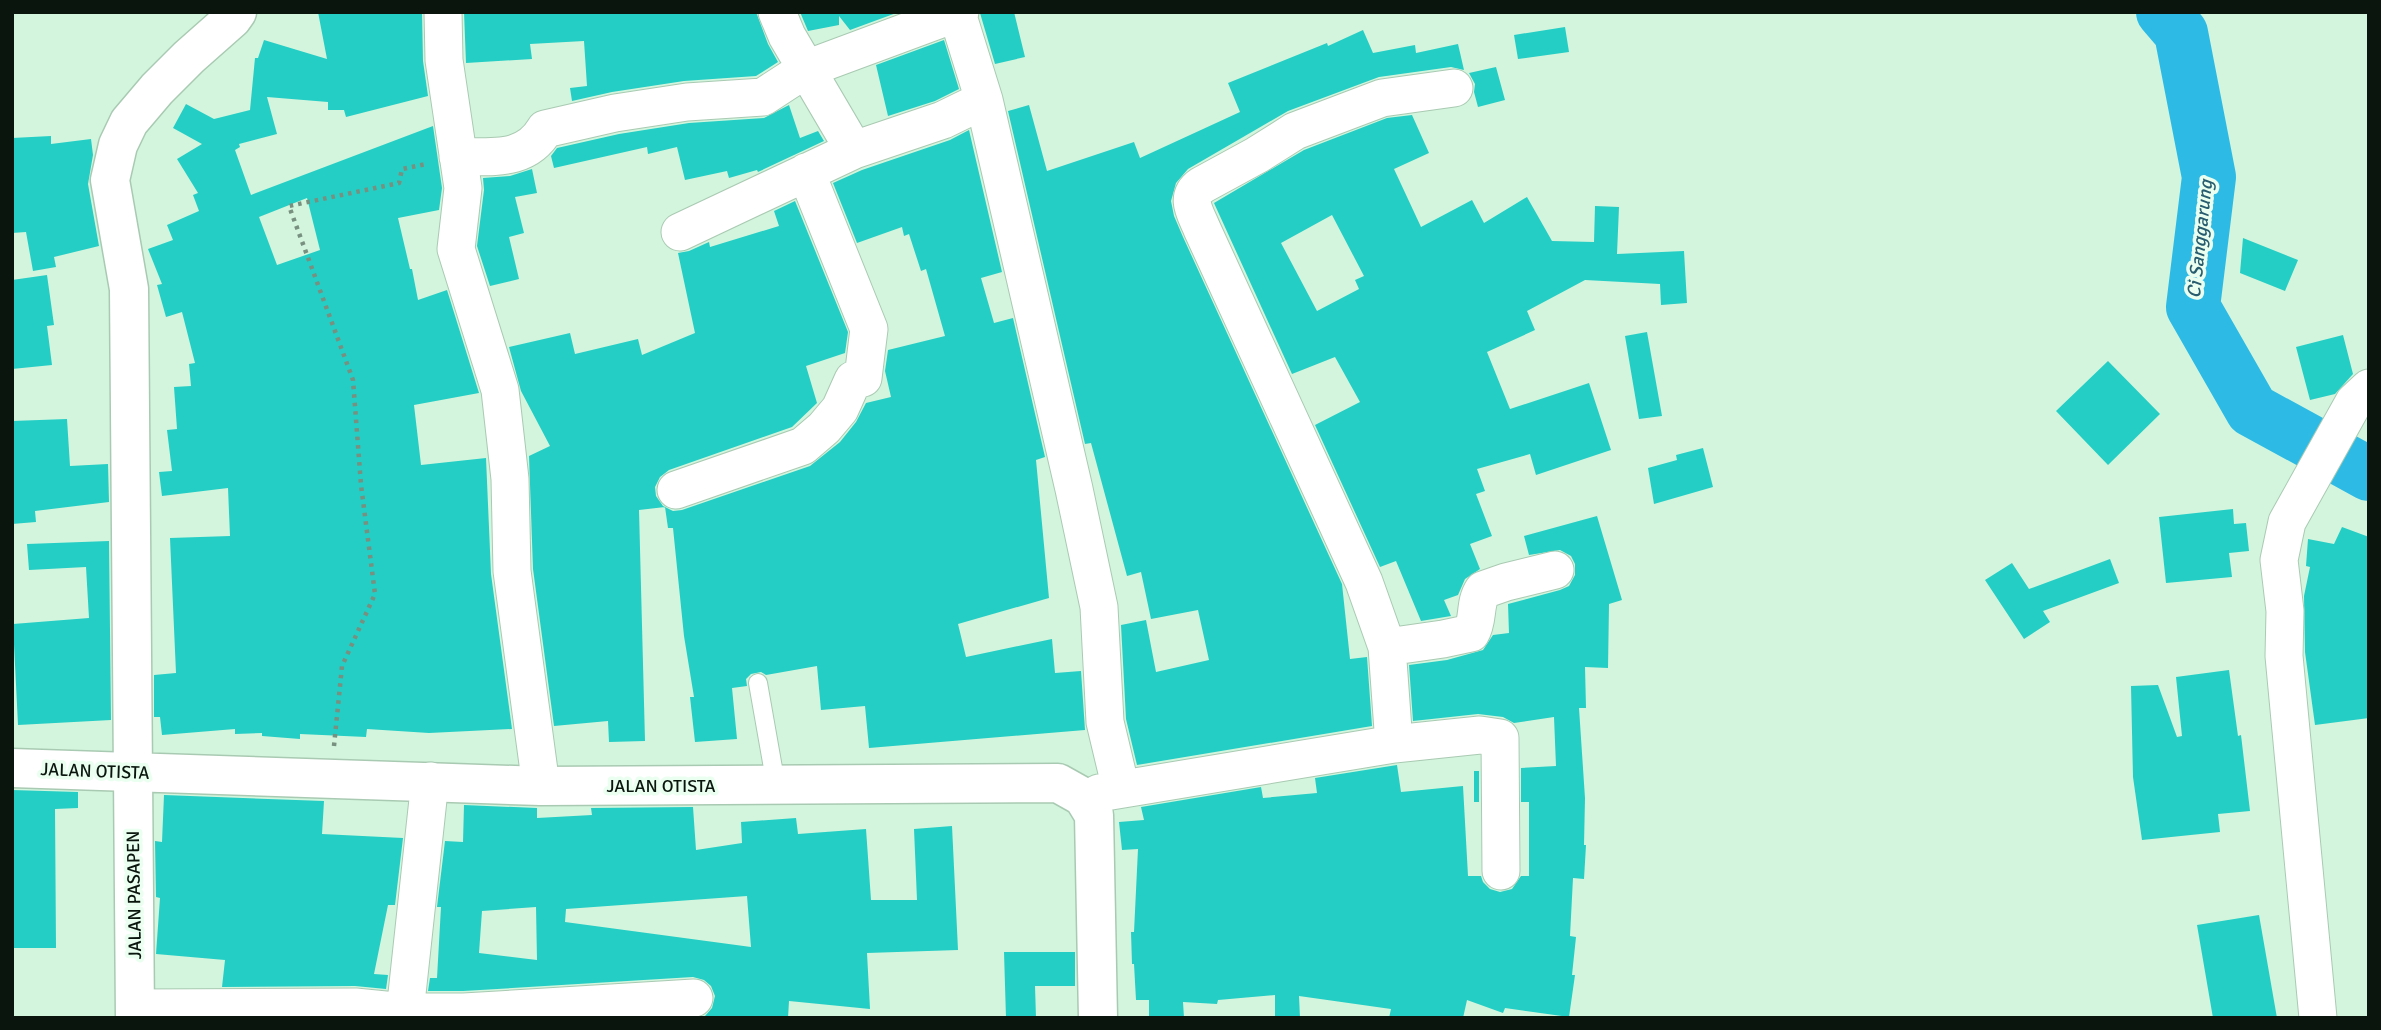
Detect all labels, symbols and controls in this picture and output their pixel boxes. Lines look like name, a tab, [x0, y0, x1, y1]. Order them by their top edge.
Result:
water label: Ci Sanggarung	[2182, 177, 2218, 299]
street label: JALAN OTISTA	[40, 758, 150, 784]
street label: JALAN OTISTA	[607, 775, 715, 797]
street label: JALAN PASAPEN	[122, 830, 146, 960]

